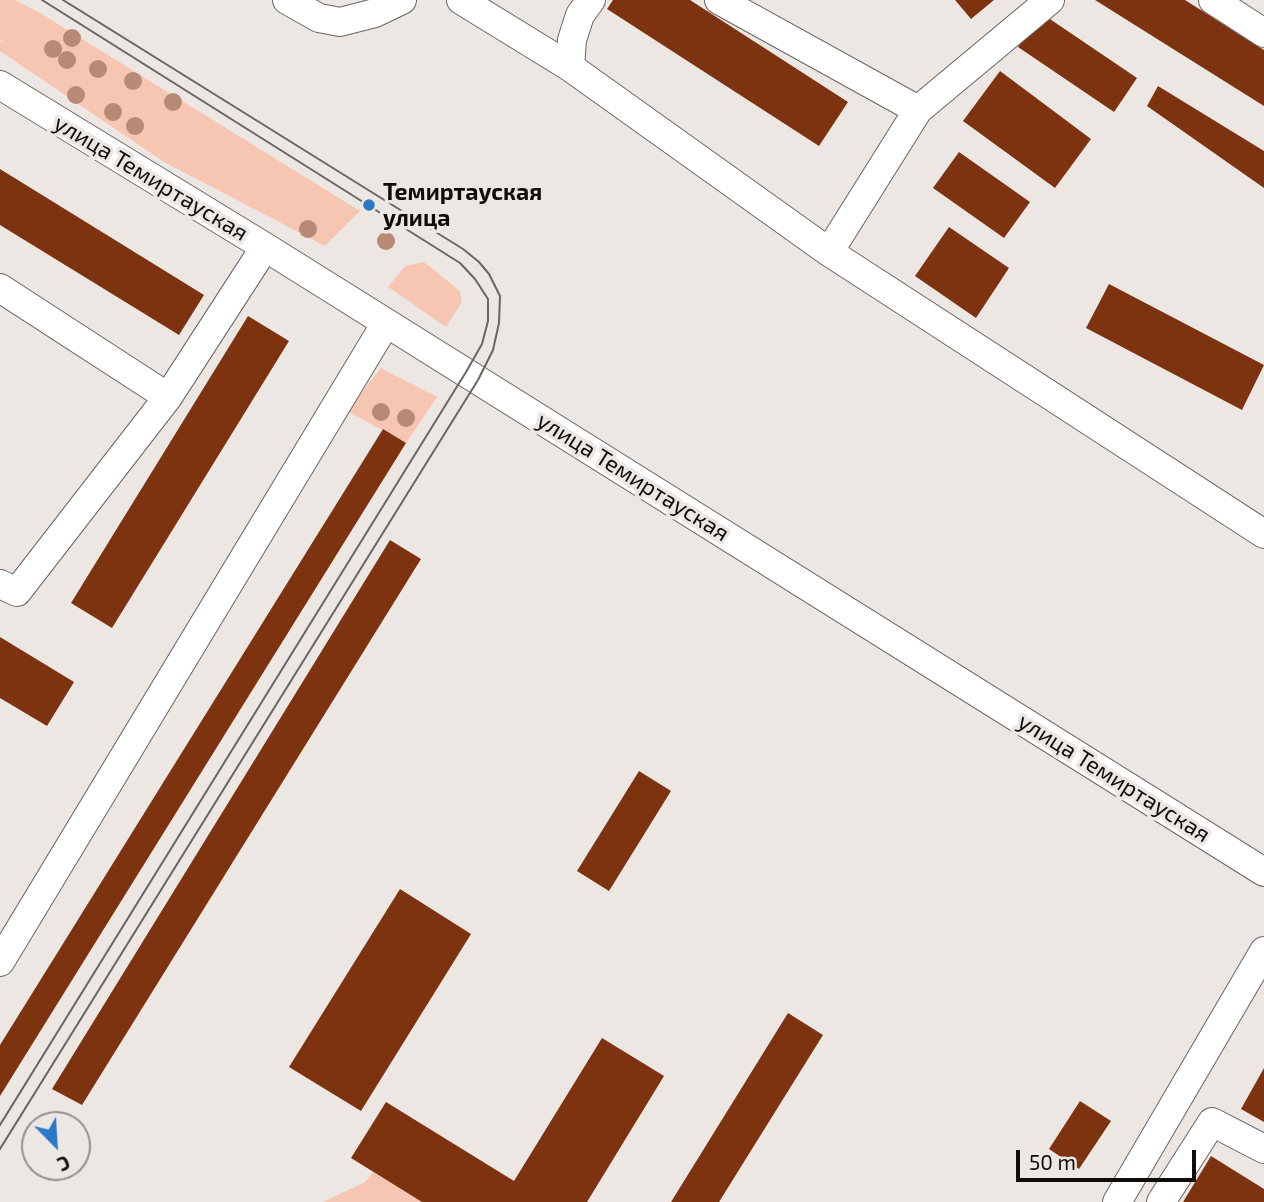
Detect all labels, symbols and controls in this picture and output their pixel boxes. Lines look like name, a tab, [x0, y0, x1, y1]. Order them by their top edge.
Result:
street label: улица Темиртауская	[49, 109, 253, 247]
place label: Темиртауская улица	[383, 178, 542, 232]
marker: Темиртауская улица	[361, 197, 377, 213]
street label: улица Темиртауская	[532, 407, 734, 547]
street label: улица Темиртауская	[1013, 708, 1215, 848]
north arrow	[21, 1111, 91, 1181]
scale bar	[1019, 1136, 1199, 1180]
text: 50 m	[1029, 1149, 1076, 1174]
text: С	[54, 1151, 74, 1177]

